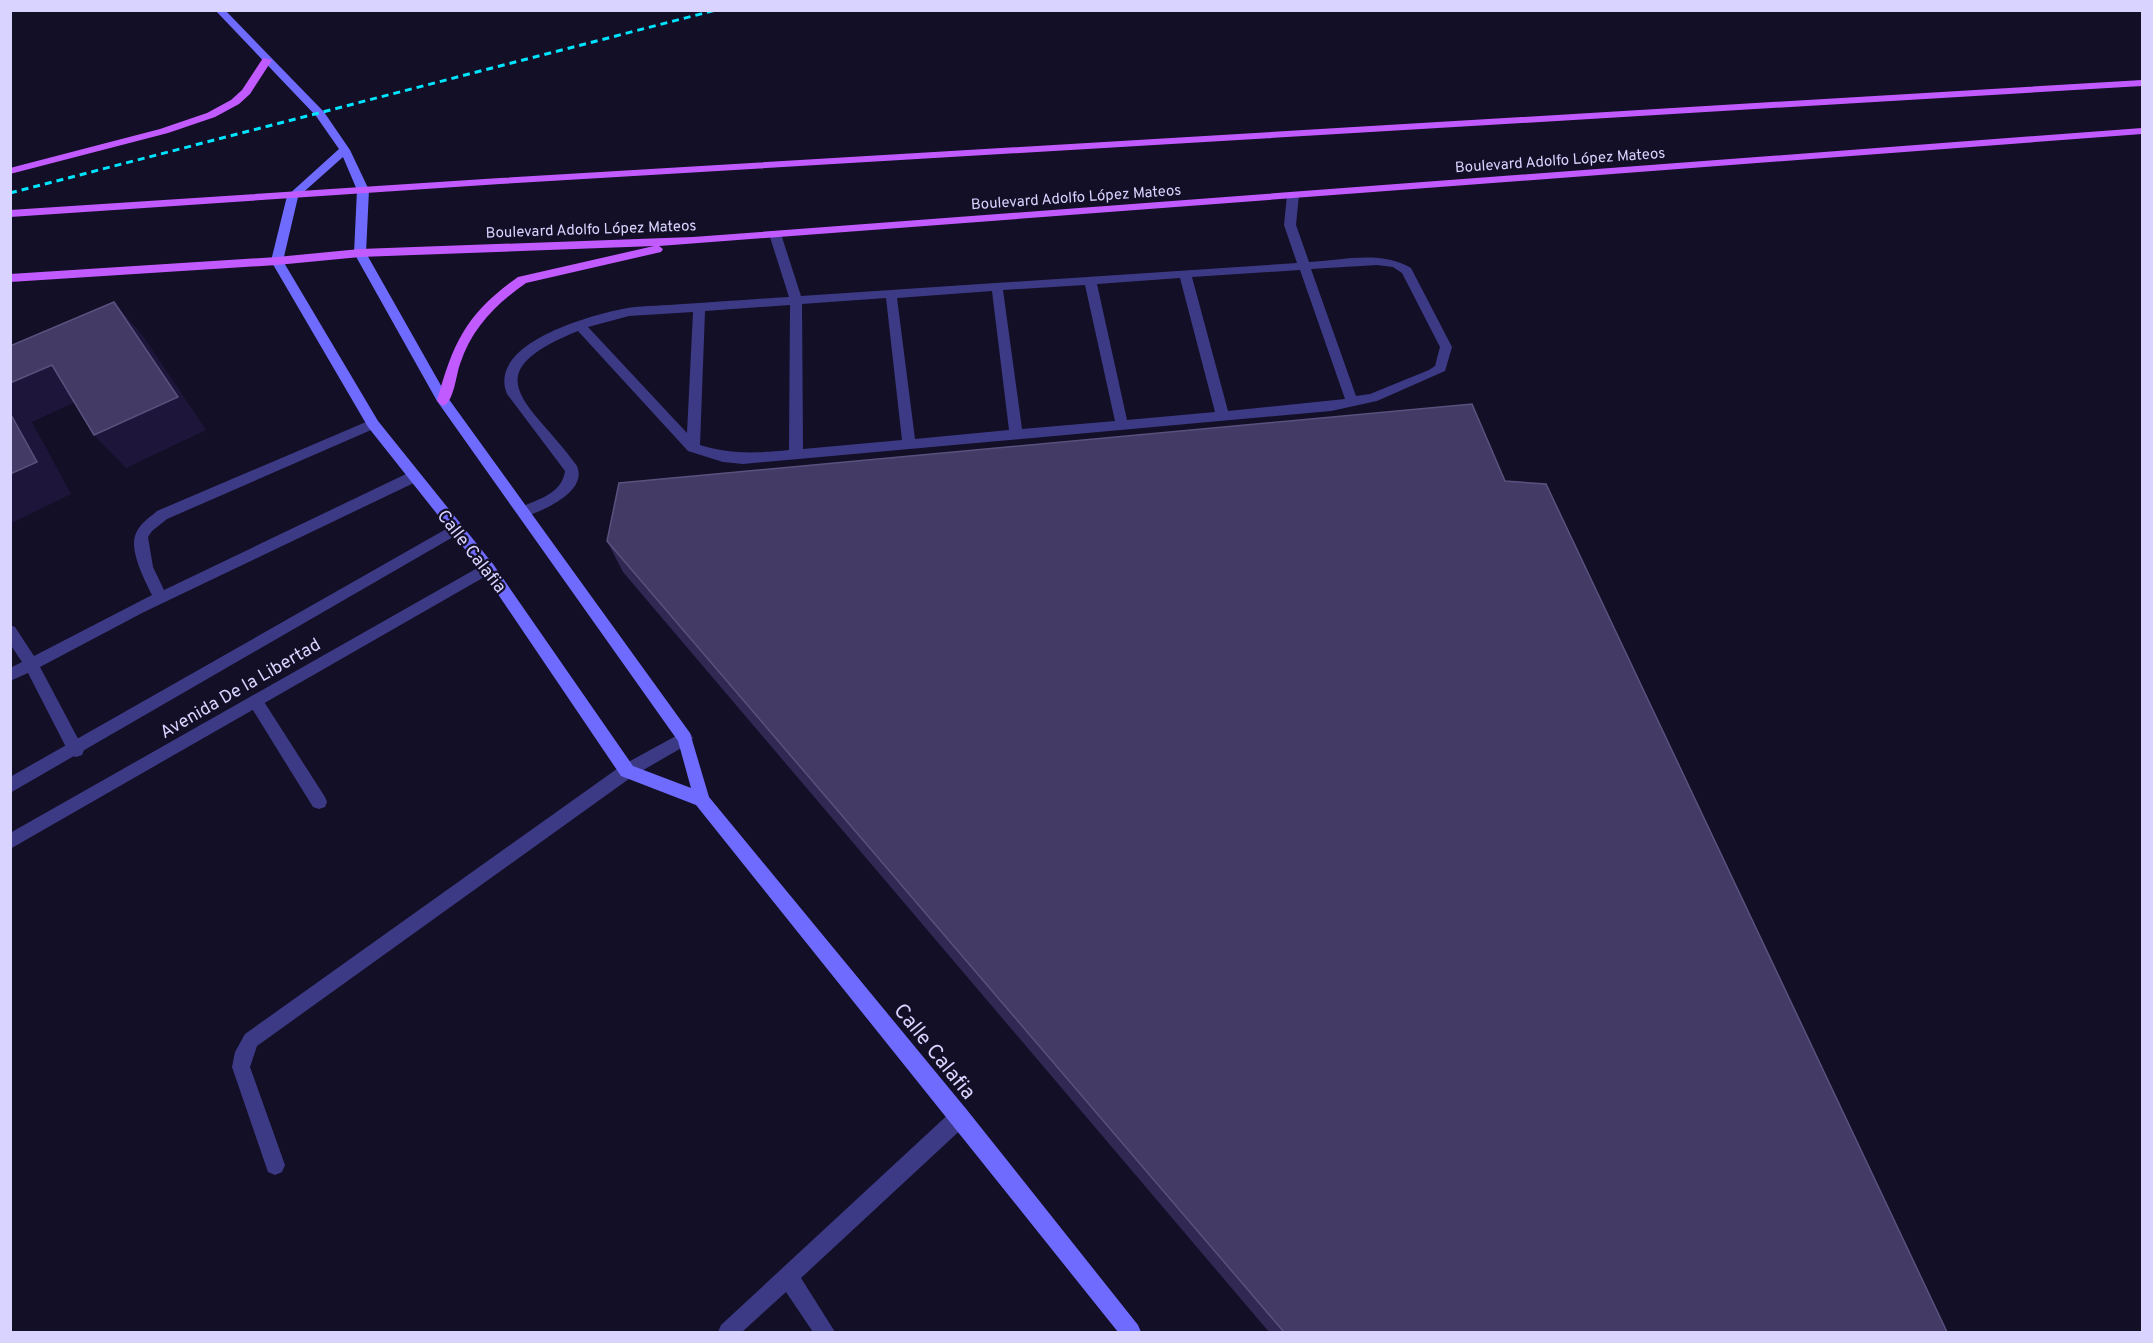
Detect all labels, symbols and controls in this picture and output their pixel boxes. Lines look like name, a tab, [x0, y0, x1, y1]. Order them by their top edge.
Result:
street label: Boulevard Adolfo López Mateos	[1454, 145, 1666, 178]
street label: Boulevard Adolfo López Mateos	[970, 182, 1182, 215]
street label: Boulevard Adolfo López Mateos	[485, 217, 697, 244]
street label: Calle Calafia	[431, 506, 511, 598]
street label: Avenida De la Libertad	[156, 634, 325, 745]
street label: Calle Calafia	[887, 998, 981, 1106]

